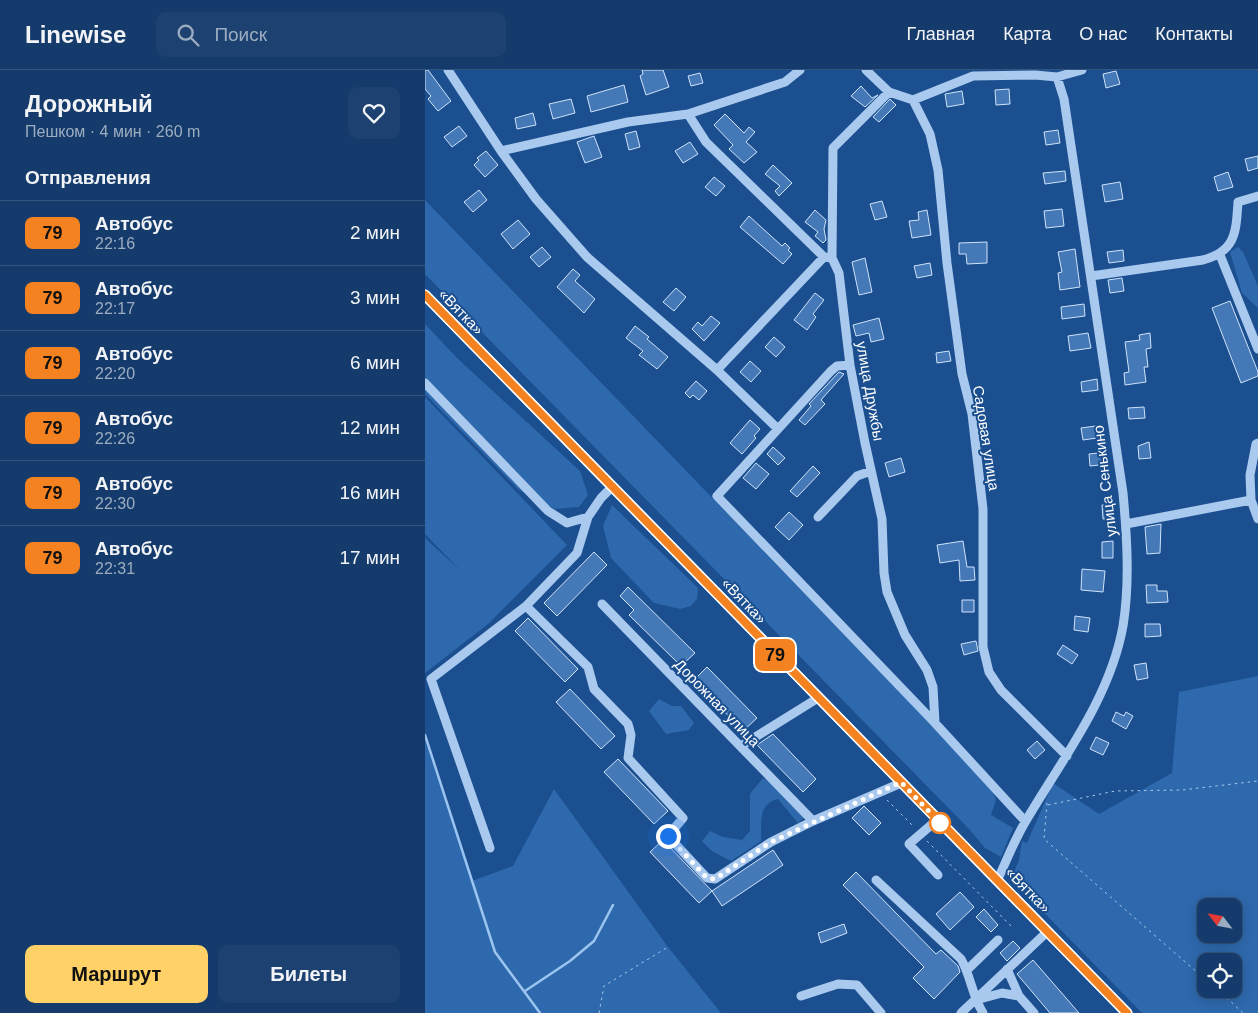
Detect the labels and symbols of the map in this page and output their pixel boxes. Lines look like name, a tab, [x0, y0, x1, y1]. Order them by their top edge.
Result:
street label: «Вятка»	[436, 285, 487, 338]
street label: улица Дружбы	[853, 340, 888, 442]
street label: Садовая улица	[970, 384, 1003, 492]
street label: улица Сенькино	[1089, 424, 1120, 538]
street label: «Вятка»	[719, 574, 770, 627]
line badge: 79	[753, 639, 797, 671]
street label: Дорожная улица	[671, 655, 764, 751]
unlabelled marker	[929, 812, 951, 834]
your location	[656, 824, 681, 849]
street label: «Вятка»	[1003, 863, 1054, 916]
north arrow	[1197, 898, 1243, 942]

